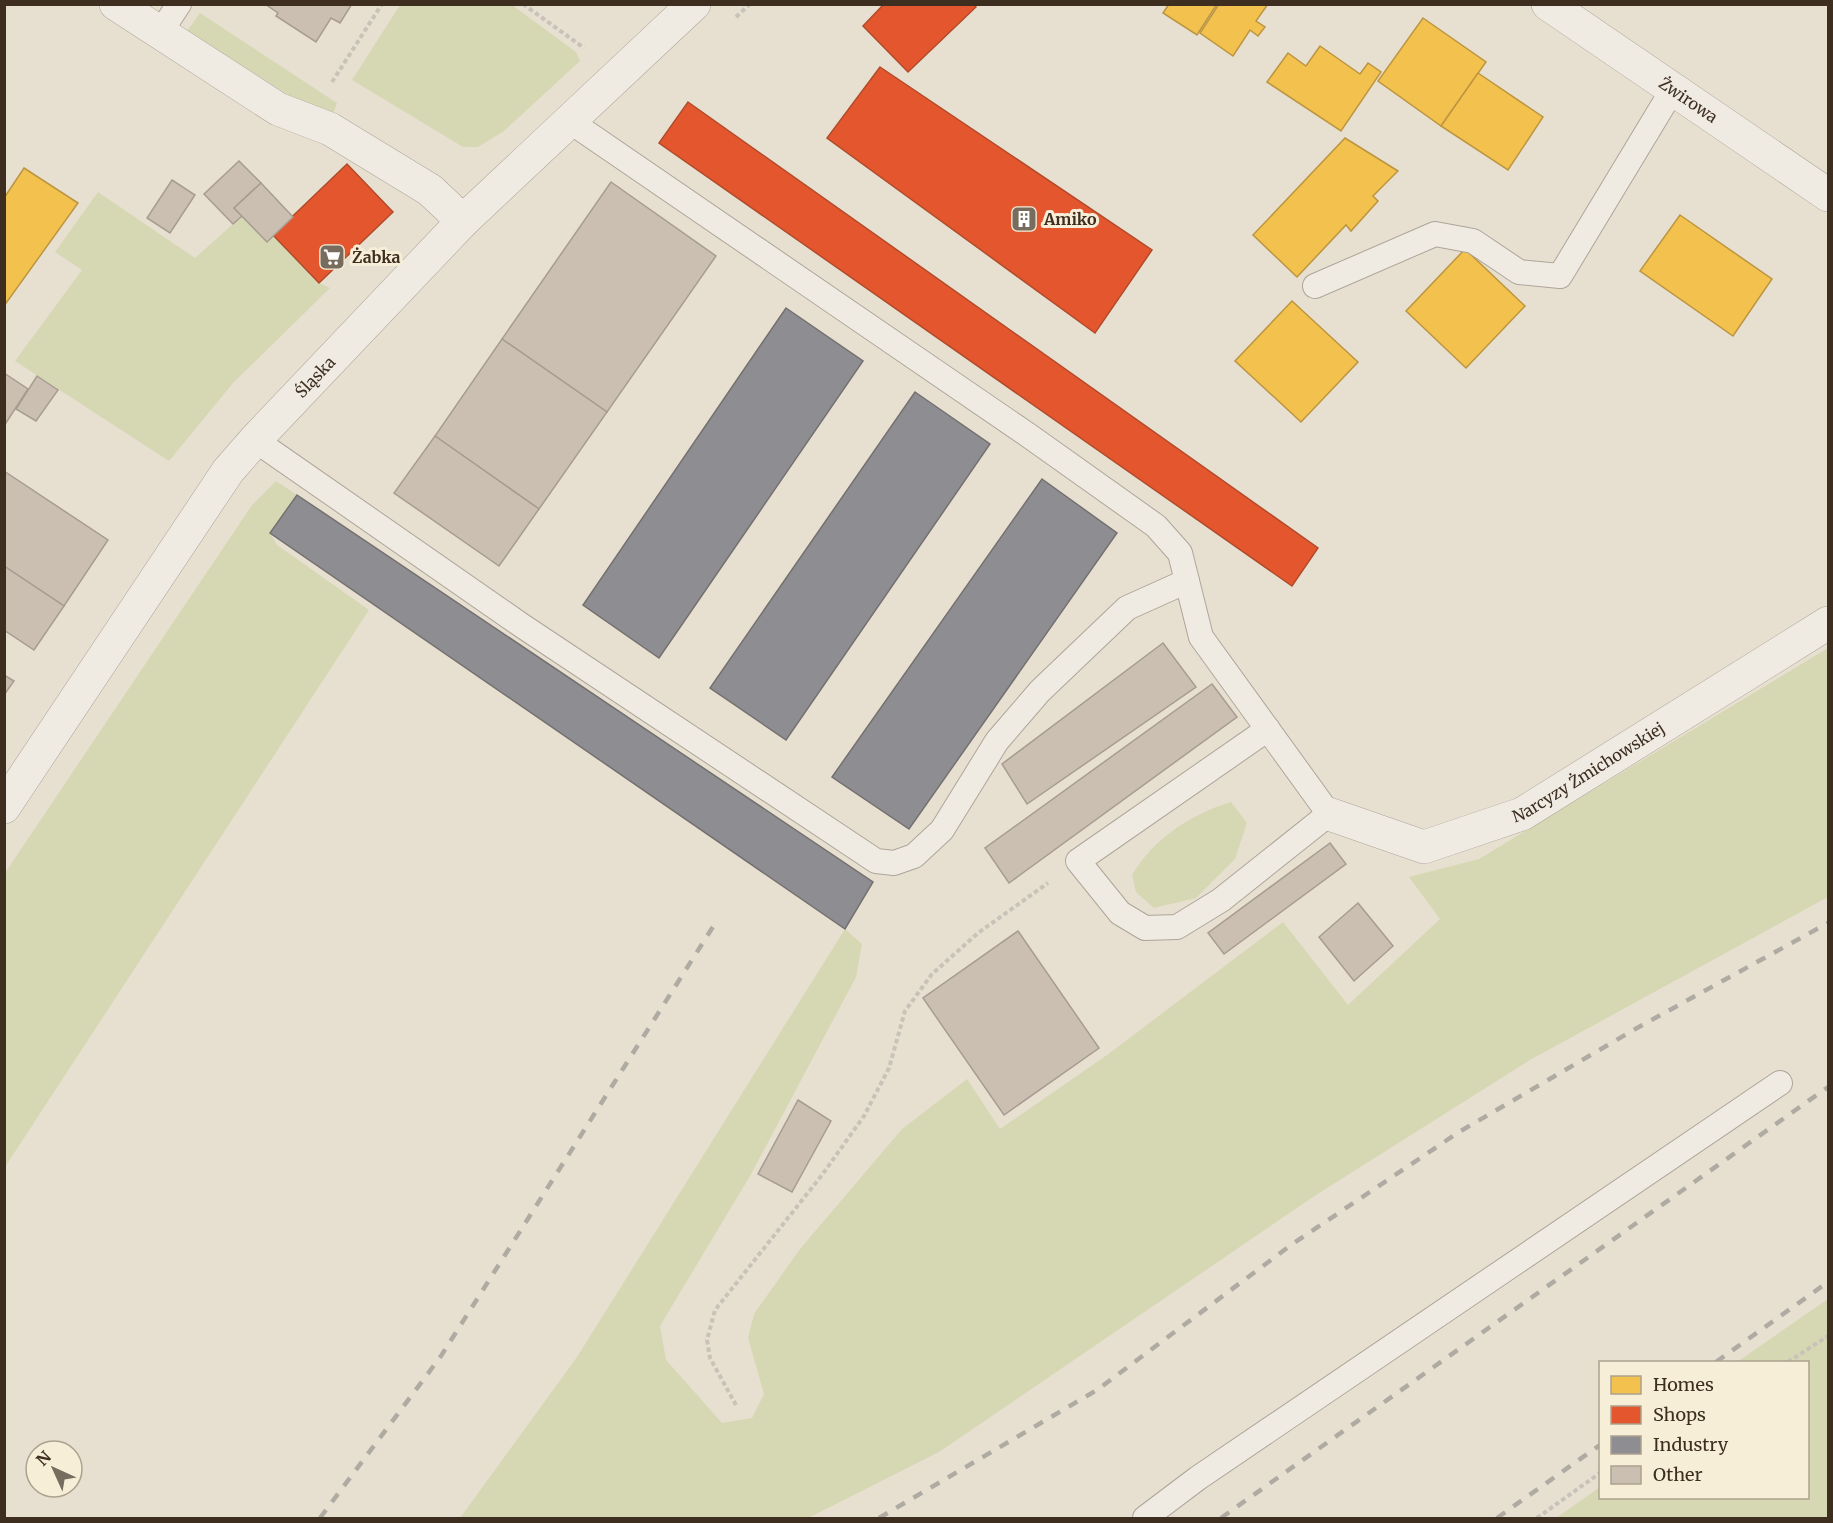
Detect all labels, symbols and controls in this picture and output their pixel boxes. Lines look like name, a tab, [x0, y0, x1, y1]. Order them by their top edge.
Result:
street label: Żwirowa	[1655, 73, 1722, 127]
building icon: Amiko	[1009, 204, 1039, 234]
place label: Amiko	[1043, 209, 1097, 229]
supermarket icon: Żabka	[317, 242, 347, 272]
place label: Żabka	[352, 247, 401, 267]
street label: Śląska	[291, 352, 340, 402]
street label: Narcyzy Żmichowskiej	[1510, 718, 1668, 827]
legend	[1599, 1361, 1809, 1499]
text: Homes	[1653, 1373, 1714, 1396]
text: Shops	[1653, 1403, 1706, 1426]
text: Industry	[1653, 1433, 1729, 1456]
north arrow	[24, 1439, 84, 1499]
text: N	[32, 1447, 55, 1470]
text: Other	[1653, 1463, 1703, 1486]

